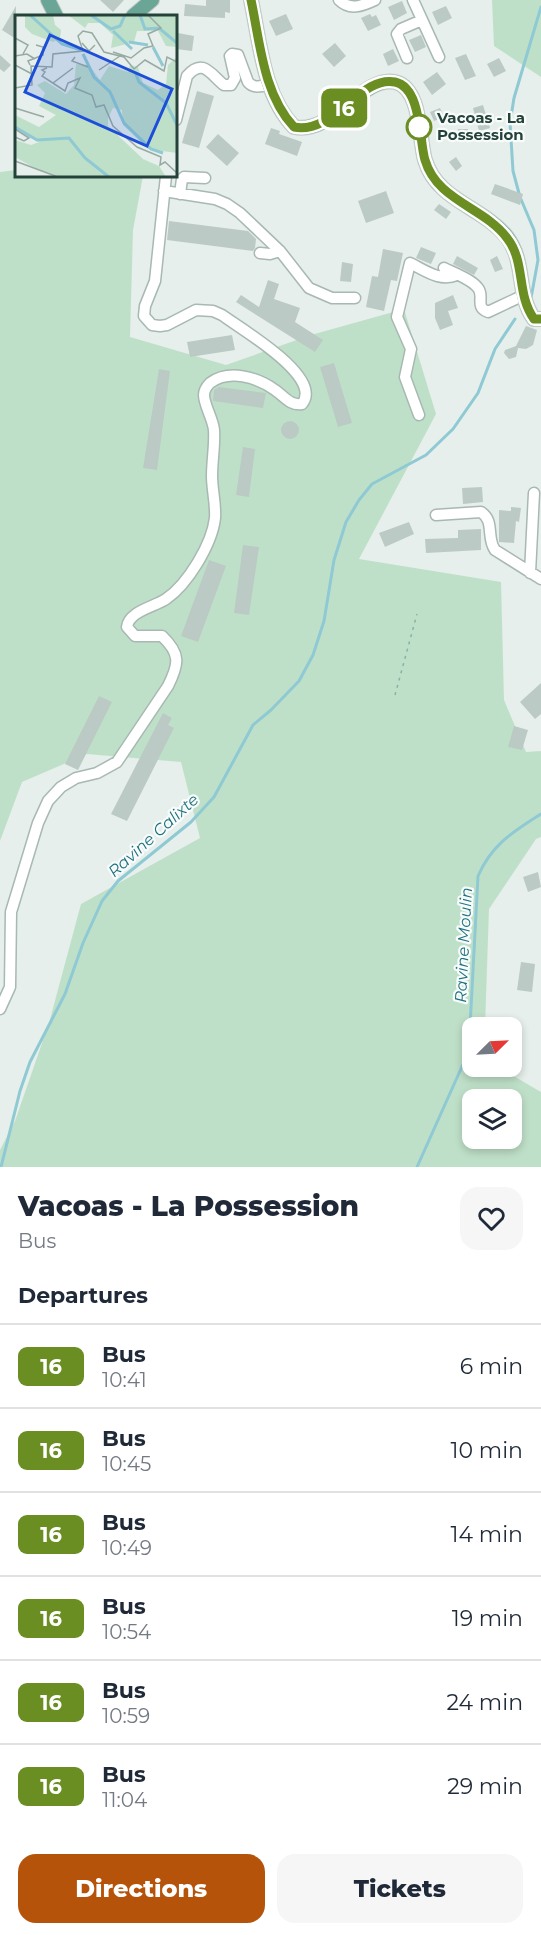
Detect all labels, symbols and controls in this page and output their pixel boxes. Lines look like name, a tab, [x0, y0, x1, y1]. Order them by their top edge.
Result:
inset map	[15, 15, 177, 177]
line badge: 16	[317, 88, 371, 128]
text: 16	[333, 96, 355, 121]
place label: Vacoas - La Possession	[436, 108, 525, 144]
marker: Vacoas - La Possession	[406, 114, 432, 140]
water label: Ravine Calixte	[104, 790, 202, 881]
water label: Ravine Moulin	[451, 887, 476, 1003]
north arrow	[462, 1017, 522, 1077]
map controls	[462, 1017, 522, 1149]
button: layers	[462, 1089, 522, 1149]
button: heart	[460, 1187, 523, 1250]
text: Vacoas - La Possession	[18, 1189, 359, 1223]
text: Bus	[18, 1229, 56, 1253]
text: Departures	[18, 1282, 148, 1309]
text: Bus	[102, 1341, 146, 1368]
text: 6 min	[460, 1353, 523, 1380]
text: 16	[40, 1354, 62, 1379]
text: 10:41	[102, 1368, 147, 1392]
text: Bus	[102, 1425, 146, 1452]
text: 10 min	[451, 1437, 523, 1464]
text: 16	[40, 1438, 62, 1463]
text: 10:45	[102, 1452, 151, 1476]
text: Bus	[102, 1509, 146, 1536]
text: 14 min	[451, 1521, 523, 1548]
text: 16	[40, 1522, 62, 1547]
text: 10:49	[102, 1536, 152, 1560]
text: Bus	[102, 1593, 146, 1620]
text: 19 min	[452, 1605, 523, 1632]
text: 16	[40, 1606, 62, 1631]
text: 10:54	[102, 1620, 151, 1644]
text: Bus	[102, 1677, 146, 1704]
text: 24 min	[447, 1689, 523, 1716]
text: 16	[40, 1690, 62, 1715]
text: 10:59	[102, 1704, 150, 1728]
text: Bus	[102, 1761, 146, 1788]
text: 29 min	[447, 1773, 523, 1800]
text: 16	[40, 1774, 62, 1799]
text: 11:04	[102, 1788, 147, 1812]
button: Directions	[18, 1854, 265, 1923]
button: Tickets	[277, 1854, 523, 1923]

